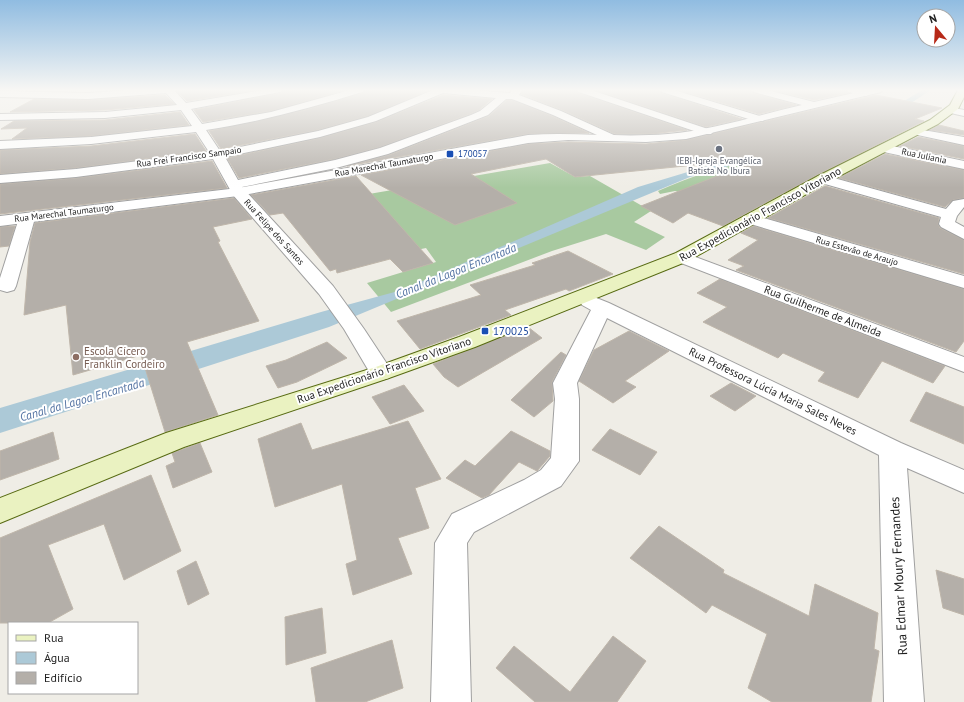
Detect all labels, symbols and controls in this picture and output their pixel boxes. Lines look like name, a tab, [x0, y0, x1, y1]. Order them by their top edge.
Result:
north arrow	[916, 8, 956, 48]
text: N	[927, 11, 939, 26]
street label: Rua Frei Francisco Sampaio	[136, 144, 242, 169]
marker: IEBI-Igreja Evangélica Batista No Ibura	[714, 144, 724, 154]
street label: Rua Juliania	[901, 145, 948, 166]
place label: 170057	[458, 148, 488, 159]
marker: 170057	[445, 149, 455, 159]
street label: Rua Marechal Taumaturgo	[334, 150, 434, 179]
place label: IEBI-Igreja Evangélica Batista No Ibura	[677, 155, 761, 176]
street label: Rua Expedicionário Francisco Vitoriano	[677, 163, 843, 264]
street label: Rua Felipe dos Santos	[242, 197, 307, 267]
street label: Rua Marechal Taumaturgo	[14, 201, 114, 224]
street label: Rua Estevão de Araujo	[815, 233, 900, 268]
water label: Canal da Lagoa Encantada	[393, 239, 518, 302]
street label: Rua Guilherme de Almeida	[762, 282, 884, 340]
place label: 170025	[493, 324, 529, 338]
marker: 170025	[480, 326, 490, 336]
street label: Rua Expedicionário Francisco Vitoriano	[295, 334, 473, 406]
place label: Escola Cícero Franklin Cordeiro	[84, 344, 165, 371]
street label: Rua Professora Lúcia Maria Sales Neves	[687, 344, 860, 438]
marker: Escola Cícero Franklin Cordeiro	[71, 352, 81, 362]
water label: Canal da Lagoa Encantada	[18, 375, 146, 424]
street label: Rua Edmar Moury Fernandes	[886, 496, 911, 656]
legend	[8, 622, 138, 694]
text: Rua	[44, 630, 63, 645]
text: Água	[44, 650, 70, 665]
text: Edifício	[44, 670, 82, 685]

